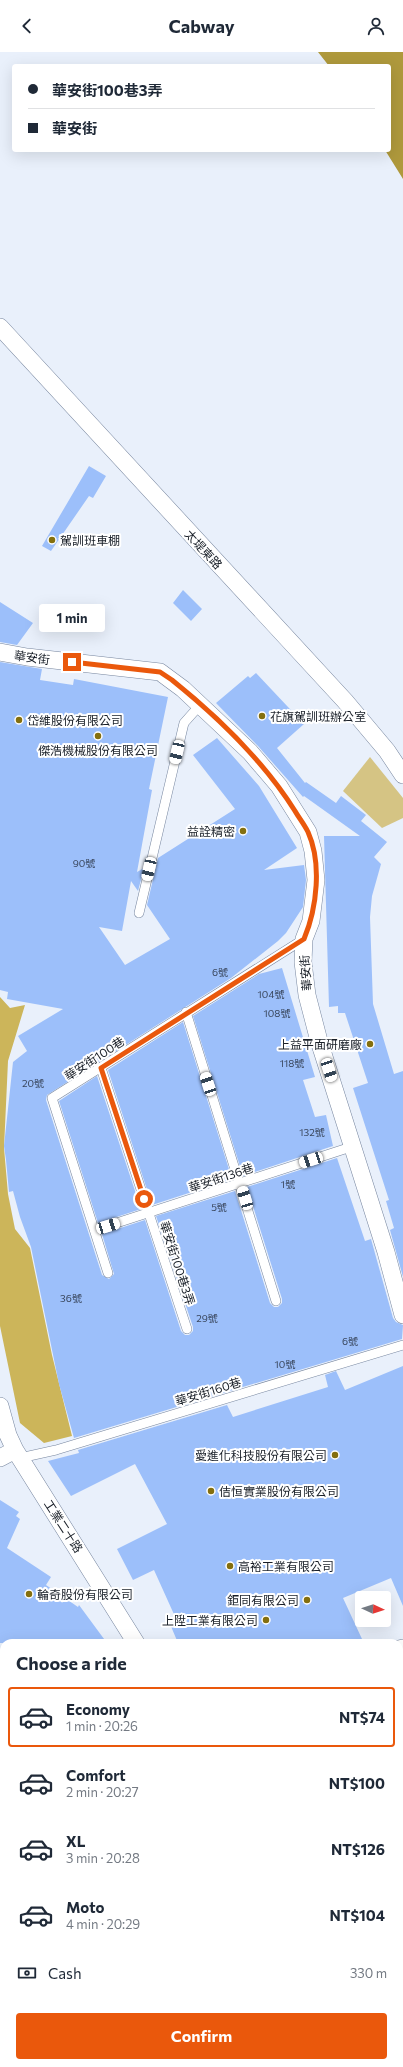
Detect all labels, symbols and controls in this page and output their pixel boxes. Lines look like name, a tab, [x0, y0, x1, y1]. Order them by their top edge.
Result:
icon: back	[16, 15, 38, 37]
text: Cabway	[168, 15, 235, 37]
icon: person	[365, 15, 387, 37]
text: 華安街100巷3弄	[52, 81, 162, 99]
text: 華安街	[52, 119, 97, 137]
street label: 太堤東路	[183, 527, 225, 571]
place label: 駕訓班車棚	[60, 533, 120, 547]
marker: 駕訓班車棚	[47, 535, 57, 545]
callout: 1 min	[39, 604, 105, 632]
text: 1 min	[57, 610, 87, 626]
street label: 華安街	[13, 648, 51, 666]
route end	[63, 653, 81, 671]
place label: 花旗駕訓班辦公室	[270, 709, 366, 723]
marker: 花旗駕訓班辦公室	[257, 711, 267, 721]
place label: 岱維股份有限公司	[27, 713, 123, 727]
marker: 岱維股份有限公司	[14, 715, 24, 725]
marker: 傑浩機械股份有限公司	[93, 731, 103, 741]
car	[168, 739, 186, 765]
place label: 傑浩機械股份有限公司	[38, 743, 158, 757]
place label: 益詮精密	[187, 824, 235, 838]
marker: 益詮精密	[238, 826, 248, 836]
car	[140, 856, 158, 882]
house number: 90號	[73, 857, 95, 869]
street label: 華安街	[296, 954, 314, 992]
house number: 6號	[212, 966, 228, 978]
house number: 104號	[258, 988, 284, 1000]
house number: 108號	[264, 1007, 290, 1019]
street label: 華安街100巷	[61, 1033, 127, 1083]
place label: 上益平面研磨廠	[278, 1037, 362, 1051]
marker: 上益平面研磨廠	[365, 1039, 375, 1049]
house number: 118號	[280, 1057, 304, 1069]
car	[320, 1057, 338, 1083]
car	[199, 1071, 217, 1097]
house number: 20號	[22, 1077, 44, 1089]
house number: 132號	[299, 1126, 325, 1138]
car	[298, 1151, 324, 1169]
street label: 華安街136巷	[187, 1160, 255, 1194]
house number: 1號	[281, 1178, 295, 1190]
car	[236, 1185, 254, 1211]
route start	[135, 1190, 153, 1208]
house number: 5號	[211, 1201, 227, 1213]
car	[95, 1217, 121, 1235]
street label: 華安街100巷3弄	[158, 1219, 198, 1307]
house number: 36號	[60, 1292, 82, 1304]
house number: 29號	[196, 1312, 218, 1324]
house number: 6號	[342, 1335, 358, 1347]
house number: 10號	[275, 1358, 295, 1370]
street label: 華安街160巷	[173, 1374, 243, 1408]
place label: 愛進化科技股份有限公司	[195, 1448, 327, 1462]
marker: 愛進化科技股份有限公司	[330, 1450, 340, 1460]
place label: 佶恒實業股份有限公司	[219, 1484, 339, 1498]
marker: 佶恒實業股份有限公司	[206, 1486, 216, 1496]
street label: 工業二十路	[42, 1497, 86, 1555]
place label: 高裕工業有限公司	[238, 1559, 334, 1573]
marker: 高裕工業有限公司	[225, 1561, 235, 1571]
place label: 輪奇股份有限公司	[37, 1587, 133, 1601]
marker: 輪奇股份有限公司	[24, 1589, 34, 1599]
north arrow	[355, 1591, 391, 1627]
map controls	[355, 1591, 391, 1627]
place label: 鉅同有限公司	[227, 1593, 299, 1607]
marker: 鉅同有限公司	[302, 1595, 312, 1605]
place label: 上陞工業有限公司	[162, 1613, 258, 1627]
marker: 上陞工業有限公司	[261, 1615, 271, 1625]
text: Choose a ride	[16, 1652, 127, 1674]
icon: car	[18, 1699, 54, 1735]
text: Economy	[66, 1700, 130, 1718]
text: NT$74	[339, 1708, 385, 1726]
text: 1 min · 20:26	[66, 1718, 138, 1734]
icon: car	[18, 1765, 54, 1801]
text: Comfort	[66, 1766, 126, 1784]
text: NT$100	[329, 1774, 385, 1792]
text: 2 min · 20:27	[66, 1784, 139, 1800]
icon: car	[18, 1831, 54, 1867]
text: XL	[66, 1832, 85, 1850]
text: NT$126	[331, 1840, 385, 1858]
text: 3 min · 20:28	[66, 1850, 140, 1866]
icon: car	[18, 1897, 54, 1933]
text: Moto	[66, 1898, 105, 1916]
text: NT$104	[329, 1906, 385, 1924]
text: 4 min · 20:29	[66, 1916, 140, 1932]
icon: cash	[16, 1962, 38, 1984]
text: Cash	[48, 1964, 82, 1982]
text: 330 m	[350, 1965, 387, 1981]
button: Confirm	[16, 2013, 387, 2059]

